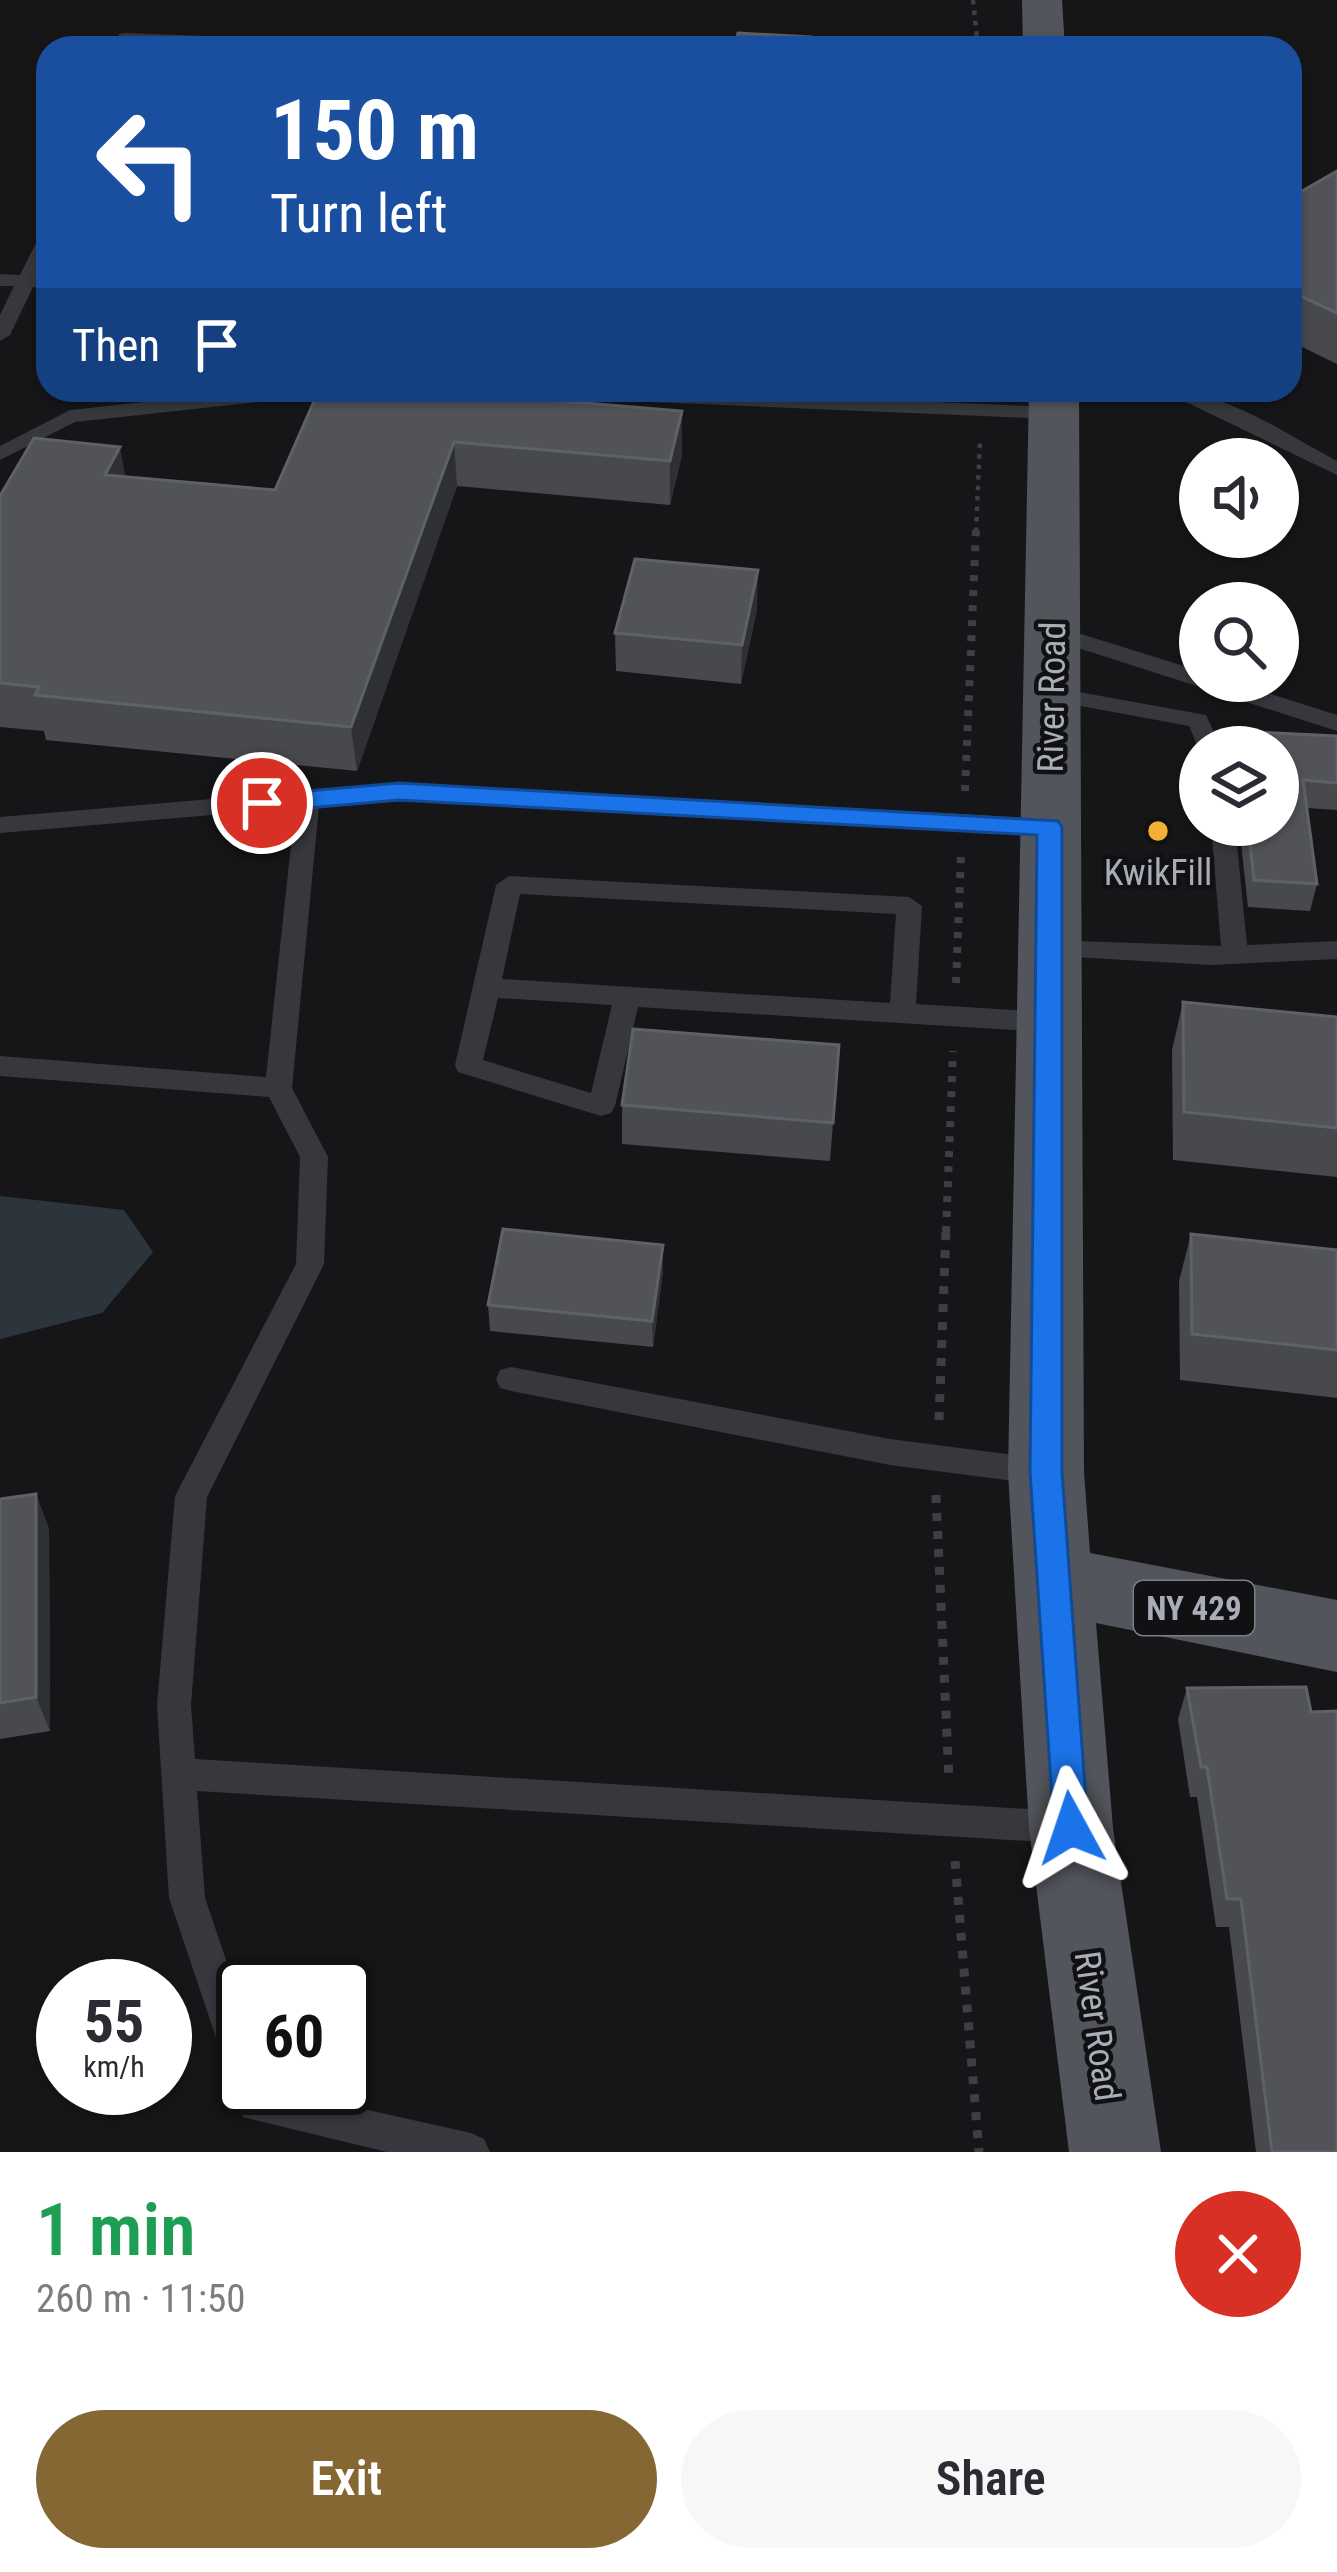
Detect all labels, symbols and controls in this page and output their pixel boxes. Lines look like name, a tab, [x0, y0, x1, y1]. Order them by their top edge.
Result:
text: 150 m	[270, 81, 479, 180]
icon: left	[72, 84, 228, 240]
text: Turn left	[270, 182, 447, 245]
icon: arrive	[184, 312, 250, 378]
text: Then	[72, 319, 160, 372]
map controls	[1179, 438, 1299, 846]
button: sound	[1179, 438, 1299, 558]
button: search	[1179, 582, 1299, 702]
street label: River Road	[1030, 621, 1074, 773]
button: layers	[1179, 726, 1299, 846]
pin	[211, 752, 313, 854]
icon: arrive	[229, 770, 295, 836]
marker: KwikFill	[1145, 818, 1171, 844]
place label: KwikFill	[1104, 852, 1212, 894]
road number: NY 429	[1134, 1581, 1254, 1635]
position arrow	[1008, 1765, 1134, 1891]
street label: River Road	[1066, 1948, 1128, 2104]
speed limit sign: 60	[216, 1959, 372, 2115]
text: 55	[84, 1986, 144, 2057]
text: km/h	[83, 2049, 145, 2084]
text: 1 min	[36, 2188, 195, 2273]
button: close	[1175, 2191, 1301, 2317]
text: 260 m · 11:50	[36, 2276, 246, 2322]
button: Exit	[36, 2410, 657, 2548]
button: Share	[681, 2410, 1301, 2548]

